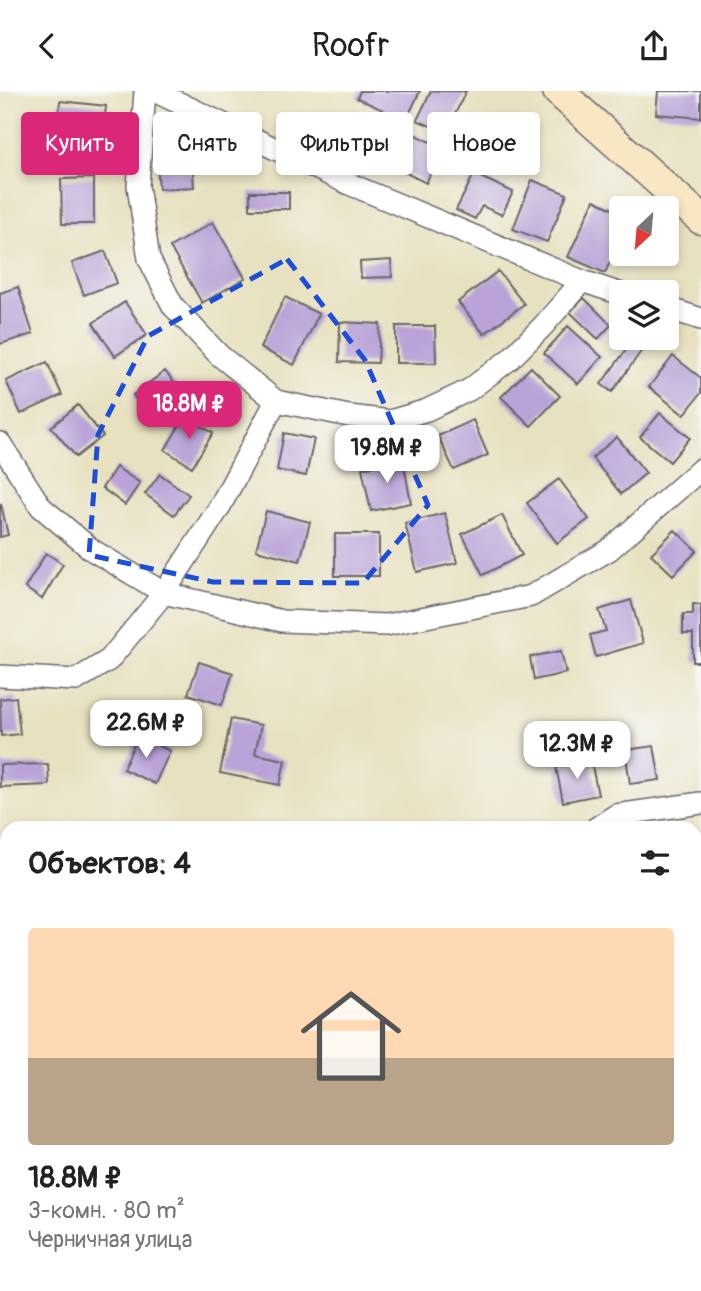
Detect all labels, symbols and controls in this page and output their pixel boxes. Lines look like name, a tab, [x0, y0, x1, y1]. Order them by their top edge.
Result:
text: Roofr	[312, 26, 389, 66]
icon: back	[28, 27, 66, 65]
icon: share	[635, 27, 673, 65]
chip: Купить	[21, 112, 139, 175]
chip: Снять	[153, 112, 262, 175]
chip: Фильтры	[276, 112, 413, 175]
chip: Новое	[427, 112, 540, 175]
north arrow	[609, 196, 679, 266]
map controls	[609, 196, 679, 350]
button: layers	[609, 280, 679, 350]
pin: 18.8M ₽	[124, 381, 254, 441]
text: 18.8M ₽	[153, 389, 225, 418]
pin: 19.8M ₽	[322, 425, 452, 485]
text: 19.8M ₽	[351, 433, 423, 462]
pin: 22.6M ₽	[81, 701, 211, 760]
text: 22.6M ₽	[106, 708, 186, 737]
pin: 12.3M ₽	[512, 721, 642, 781]
text: 12.3M ₽	[539, 729, 615, 758]
icon: filters	[636, 844, 674, 882]
text: Объектов: 4	[28, 845, 191, 882]
icon: home	[288, 973, 414, 1099]
text: 18.8M ₽	[28, 1159, 123, 1196]
text: 3-комн. · 80 m²	[28, 1196, 185, 1225]
text: Черничная улица	[28, 1225, 193, 1254]

